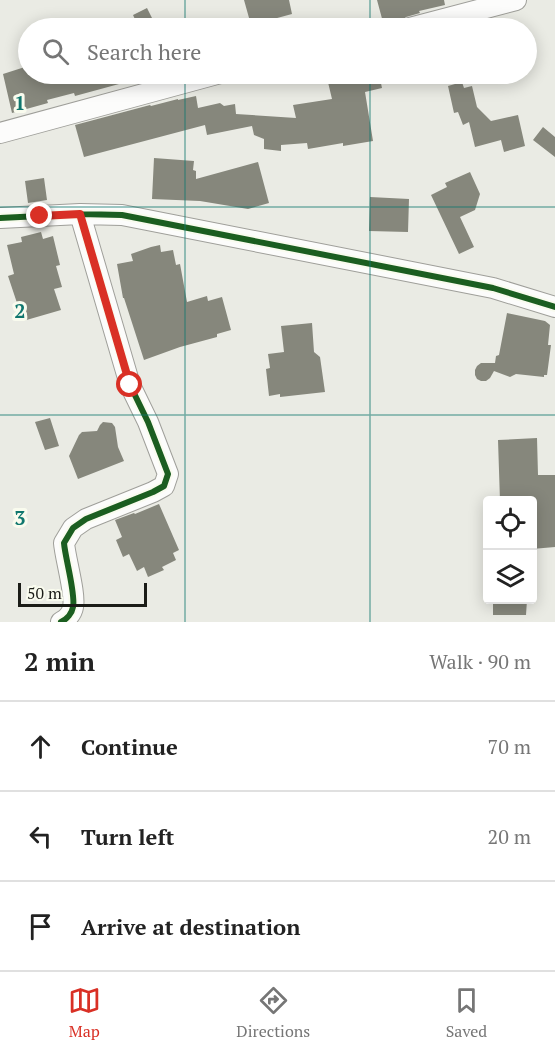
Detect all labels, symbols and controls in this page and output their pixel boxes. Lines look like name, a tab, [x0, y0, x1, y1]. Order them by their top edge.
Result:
search box	[18, 18, 537, 84]
icon: search	[39, 35, 72, 68]
text: Search here	[87, 37, 201, 66]
text: 1	[14, 89, 26, 116]
route end	[26, 202, 52, 228]
text: 2	[14, 297, 26, 324]
route start	[116, 371, 142, 397]
map controls	[483, 496, 537, 604]
button: locate	[483, 496, 537, 550]
text: 3	[14, 504, 26, 531]
button: layers	[483, 550, 537, 604]
scale bar	[18, 580, 147, 608]
text: 50 m	[27, 582, 62, 604]
text: 2 min	[24, 644, 95, 678]
text: Walk · 90 m	[429, 648, 531, 675]
icon: ahead	[24, 730, 57, 763]
text: Continue	[81, 732, 178, 761]
text: 70 m	[488, 733, 531, 760]
icon: left	[24, 820, 57, 853]
text: Turn left	[81, 822, 174, 851]
text: 20 m	[488, 823, 531, 850]
icon: arrive	[24, 910, 57, 943]
text: Arrive at destination	[81, 912, 300, 941]
tab: Map	[68, 984, 101, 1042]
tab: Directions	[236, 984, 310, 1042]
tab: Saved	[446, 984, 487, 1042]

